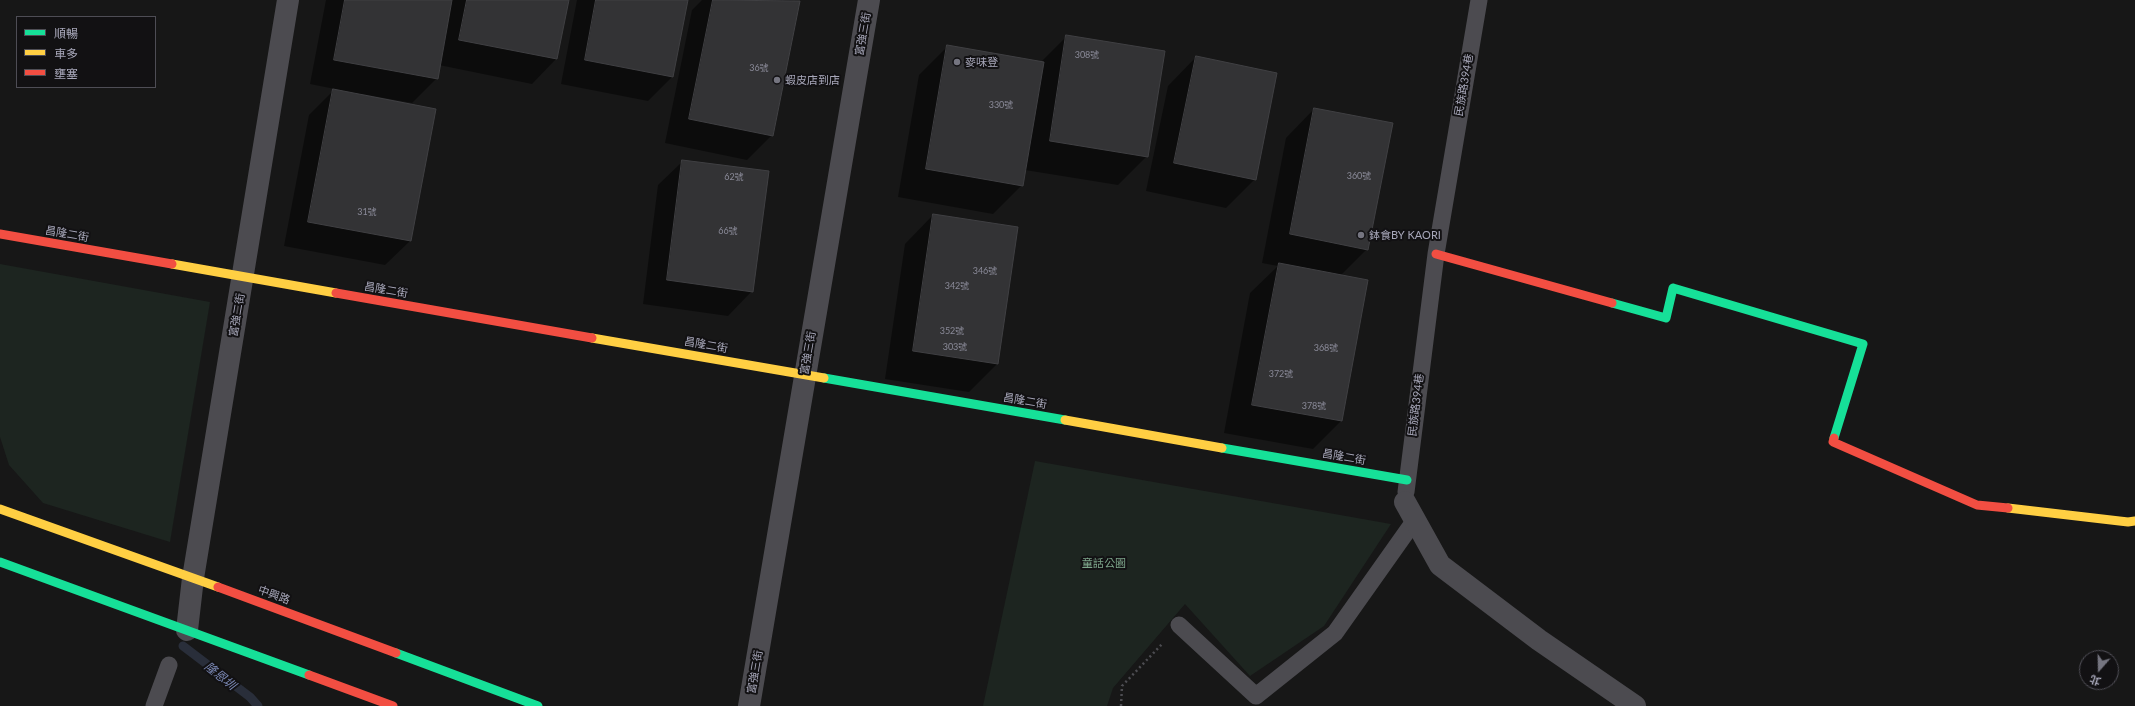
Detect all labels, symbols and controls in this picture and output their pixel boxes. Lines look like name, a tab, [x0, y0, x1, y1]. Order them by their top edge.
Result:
street label: 富強三街	[853, 11, 873, 57]
legend	[16, 16, 156, 88]
text: 順暢	[54, 26, 78, 41]
text: 車多	[54, 46, 78, 61]
house number: 308號	[1075, 50, 1099, 60]
street label: 民族路394巷	[1452, 53, 1476, 117]
place label: 麥味登	[965, 55, 998, 69]
marker: 麥味登	[952, 57, 962, 67]
house number: 36號	[749, 63, 769, 73]
text: 壅塞	[54, 66, 78, 81]
place label: 蝦皮店到店	[785, 73, 840, 87]
marker: 蝦皮店到店	[772, 75, 782, 85]
house number: 330號	[989, 100, 1013, 110]
house number: 360號	[1347, 171, 1371, 181]
house number: 62號	[724, 172, 744, 182]
house number: 31號	[357, 207, 377, 217]
street label: 昌隆二街	[44, 224, 90, 244]
house number: 66號	[718, 226, 738, 236]
place label: 鉢食BY KAORI	[1369, 228, 1441, 242]
marker: 鉢食BY KAORI	[1356, 230, 1366, 240]
house number: 346號	[973, 266, 997, 276]
street label: 昌隆二街	[363, 280, 409, 300]
house number: 342號	[945, 281, 969, 291]
street label: 富強二街	[227, 292, 247, 338]
house number: 352號	[940, 326, 964, 336]
street label: 富強三街	[798, 330, 818, 376]
street label: 昌隆二街	[683, 335, 729, 355]
house number: 303號	[943, 342, 967, 352]
house number: 368號	[1314, 343, 1338, 353]
house number: 372號	[1269, 369, 1293, 379]
street label: 民族路394巷	[1406, 373, 1426, 437]
street label: 昌隆二街	[1002, 391, 1048, 411]
house number: 378號	[1302, 401, 1326, 411]
street label: 昌隆二街	[1321, 447, 1367, 467]
park label: 童話公園	[1082, 556, 1126, 570]
street label: 中興路	[256, 583, 292, 607]
street label: 富強三街	[745, 649, 765, 695]
north arrow	[2079, 650, 2119, 690]
water label: 隆恩圳	[201, 659, 239, 693]
text: 北	[2088, 673, 2102, 689]

